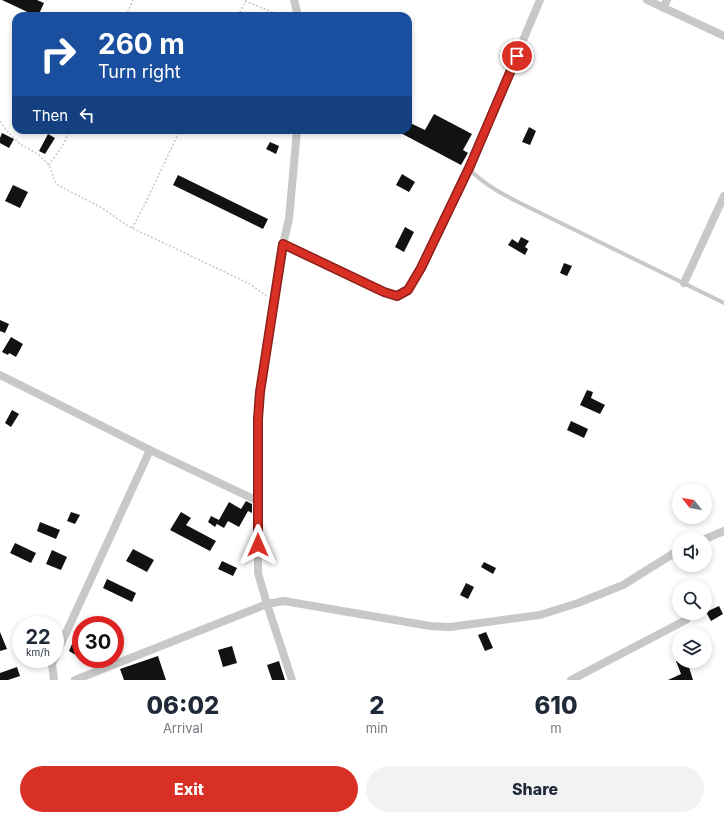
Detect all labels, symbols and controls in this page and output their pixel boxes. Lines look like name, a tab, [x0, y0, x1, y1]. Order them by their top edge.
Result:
text: 260 m	[98, 27, 185, 61]
icon: right	[32, 28, 84, 80]
pin	[500, 39, 534, 73]
icon: arrive	[506, 45, 528, 67]
text: Turn right	[98, 61, 181, 82]
icon: left	[76, 104, 98, 126]
text: Then	[32, 106, 68, 125]
north arrow	[672, 484, 712, 524]
map controls	[672, 484, 712, 668]
position arrow	[237, 524, 279, 566]
button: sound	[672, 532, 712, 572]
button: search	[672, 580, 712, 620]
speed limit sign: 30	[72, 616, 124, 668]
text: 22	[25, 625, 51, 649]
button: layers	[672, 628, 712, 668]
text: km/h	[26, 646, 50, 658]
text: 06:02	[146, 691, 219, 720]
text: 2	[369, 691, 385, 720]
text: 610	[534, 691, 578, 720]
text: Arrival	[163, 720, 203, 736]
text: min	[366, 720, 388, 736]
text: m	[550, 720, 562, 736]
button: Exit	[20, 766, 358, 812]
button: Share	[366, 766, 704, 812]

